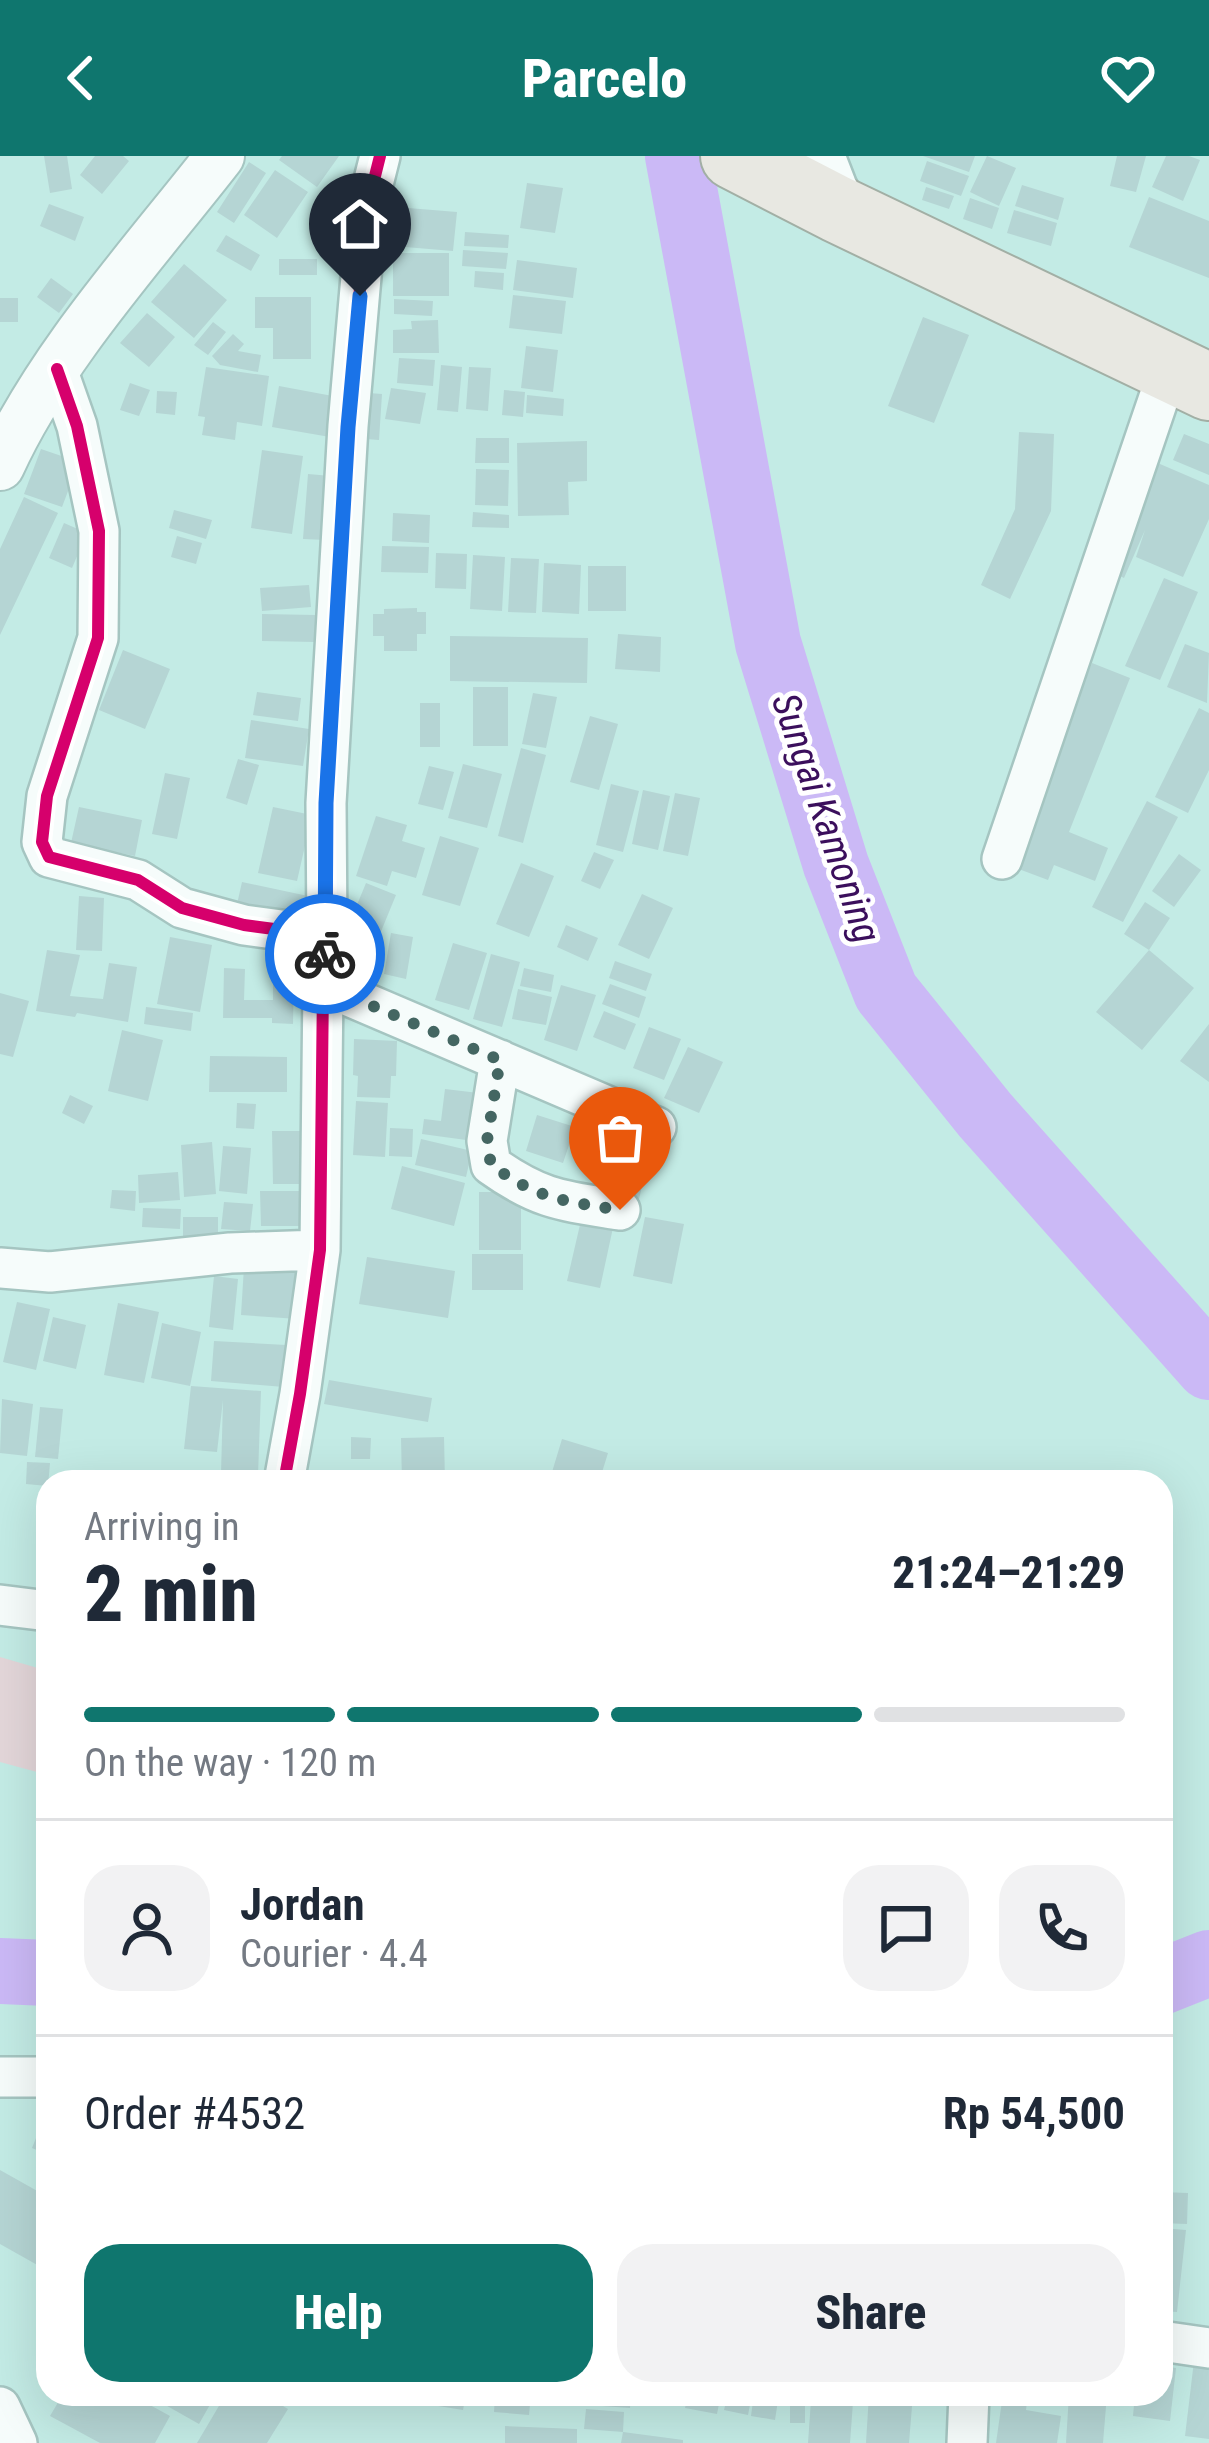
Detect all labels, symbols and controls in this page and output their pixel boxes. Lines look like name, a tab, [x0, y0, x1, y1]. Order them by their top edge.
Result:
icon: back	[48, 45, 114, 111]
icon: heart	[1095, 45, 1161, 111]
text: Parcelo	[522, 47, 687, 110]
pin	[309, 173, 411, 296]
icon: home	[327, 191, 393, 257]
water label: Sungai Kamoning	[762, 687, 890, 949]
courier	[265, 894, 385, 1014]
icon: bike	[292, 921, 358, 987]
pin	[569, 1087, 671, 1210]
icon: bag	[587, 1105, 653, 1171]
text: Arriving in	[84, 1504, 240, 1550]
text: 21:24–21:29	[892, 1546, 1125, 1599]
text: 2 min	[84, 1549, 258, 1640]
text: On the way · 120 m	[84, 1740, 376, 1786]
button: person	[84, 1865, 210, 1991]
button: chat	[843, 1865, 969, 1991]
button: phone	[999, 1865, 1125, 1991]
text: Jordan	[240, 1878, 365, 1931]
text: Courier · 4.4	[240, 1931, 428, 1977]
text: Order #4532	[84, 2087, 305, 2140]
text: Rp 54,500	[943, 2087, 1125, 2140]
button: Help	[84, 2244, 593, 2382]
button: Share	[617, 2244, 1125, 2382]

